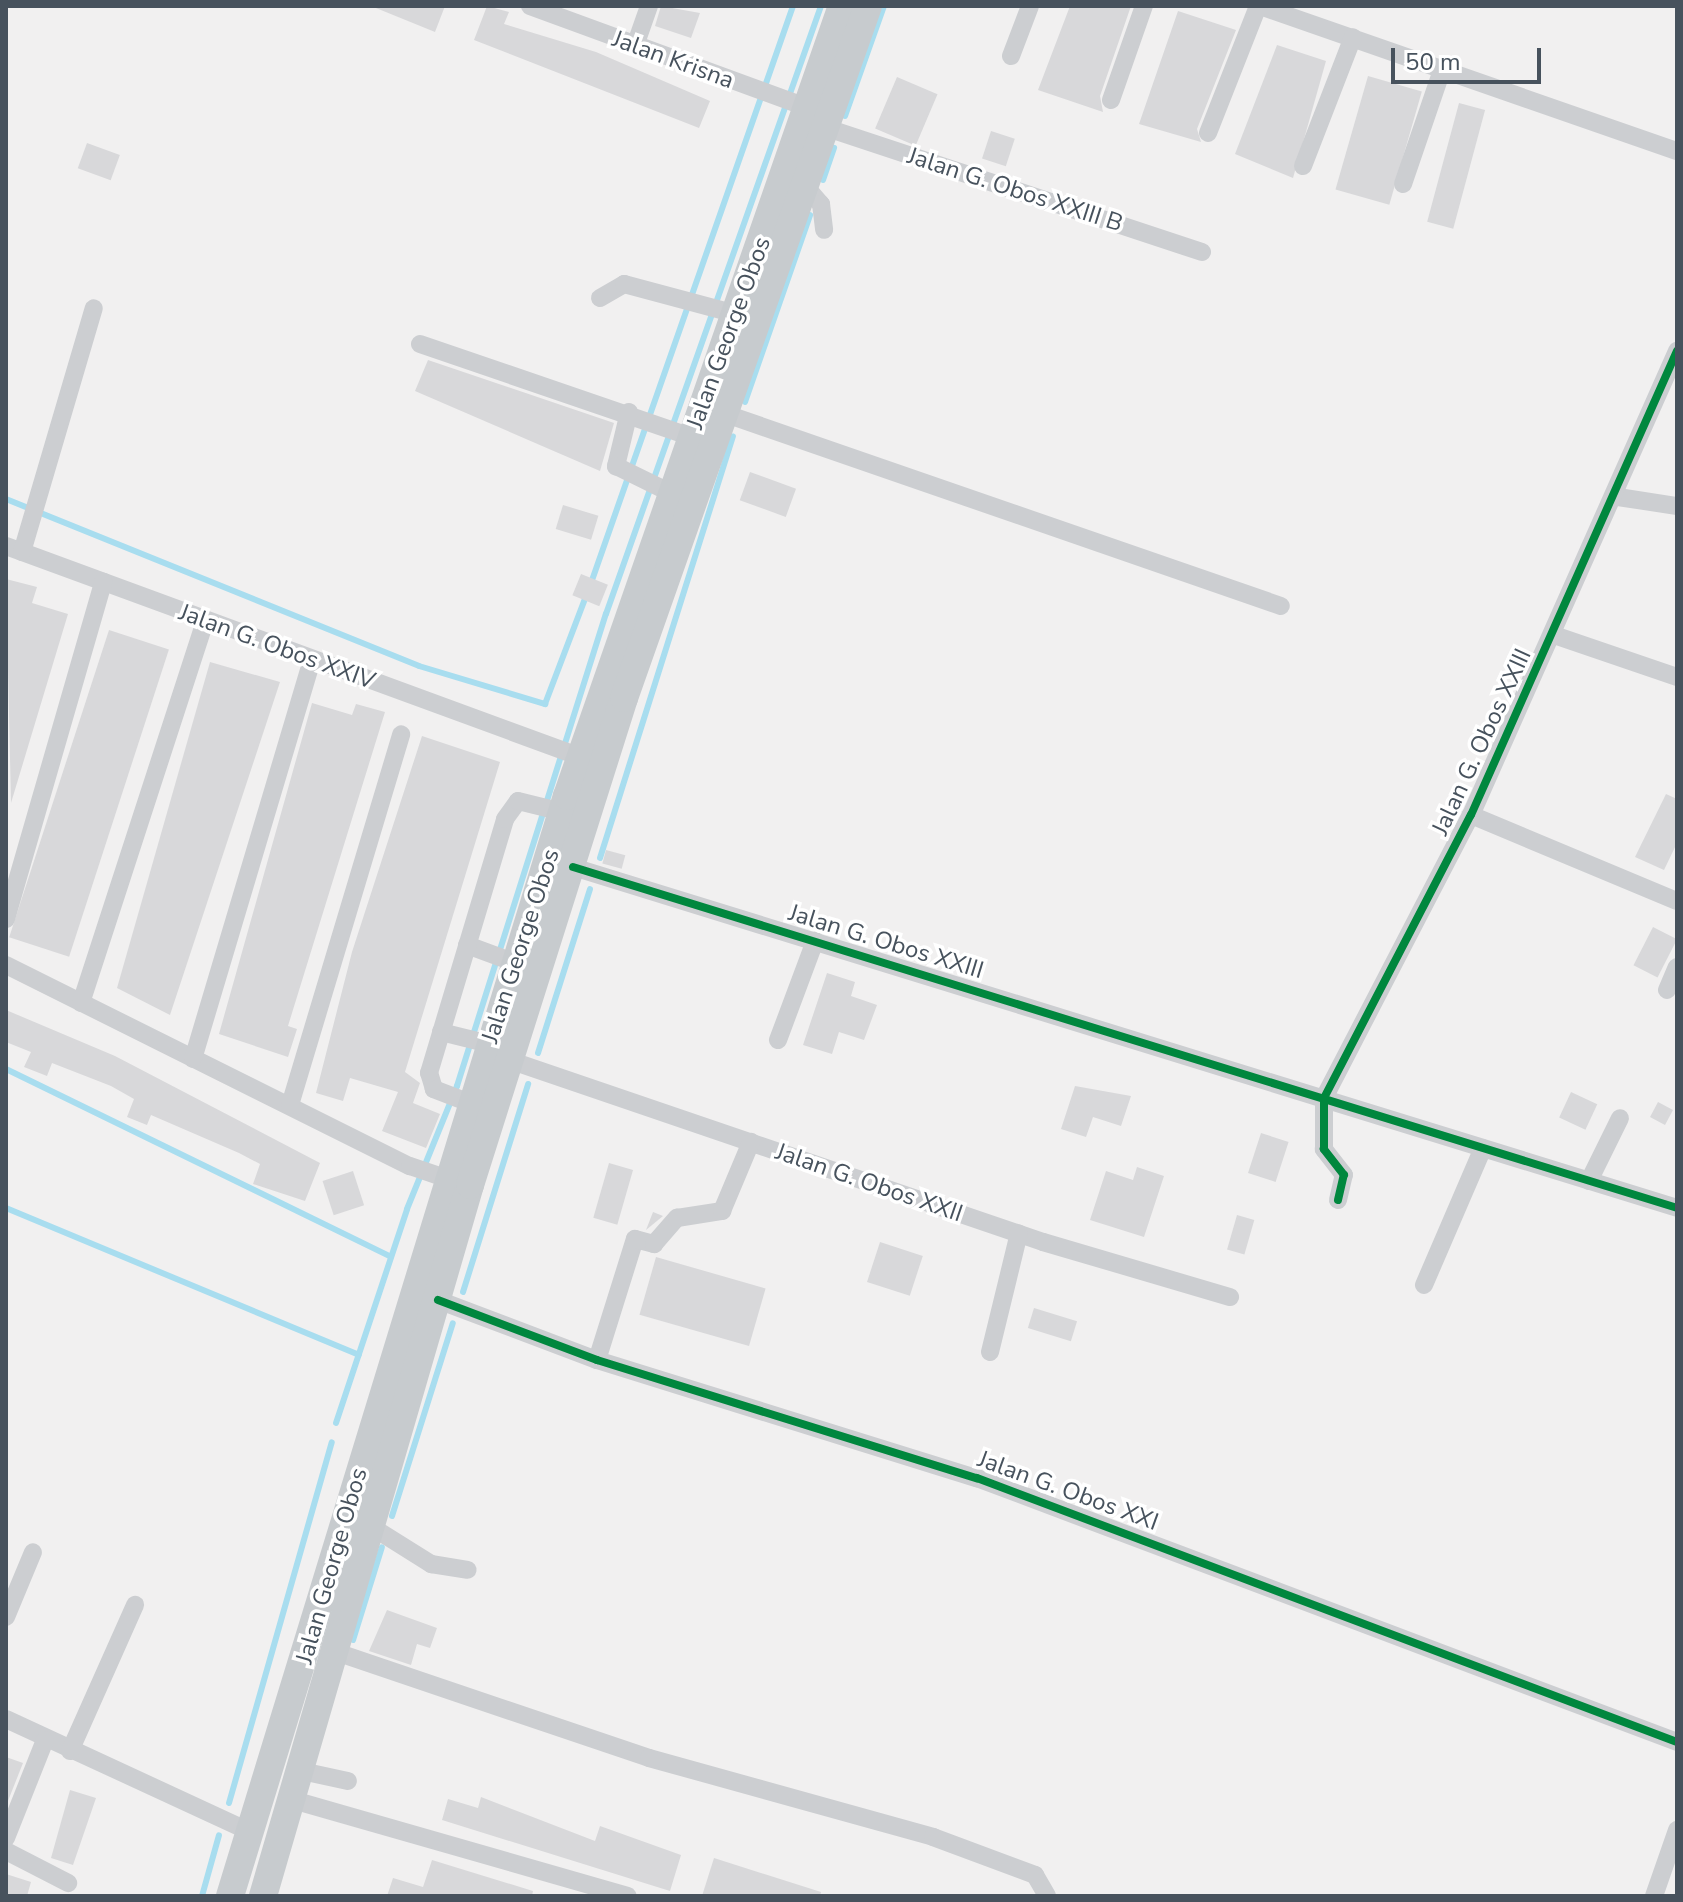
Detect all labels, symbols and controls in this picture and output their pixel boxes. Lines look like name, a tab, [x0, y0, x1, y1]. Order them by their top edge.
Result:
street label: Jalan Krisna	[608, 25, 738, 95]
scale bar	[1395, 32, 1545, 82]
text: 50 m	[1405, 46, 1461, 78]
street label: Jalan G. Obos XXIII B	[904, 142, 1126, 238]
street label: Jalan George Obos	[681, 233, 777, 433]
street label: Jalan G. Obos XXIV	[175, 598, 379, 696]
street label: Jalan G. Obos XXIII	[1426, 644, 1538, 840]
street label: Jalan George Obos	[476, 845, 566, 1047]
street label: Jalan G. Obos XXIII	[785, 899, 987, 985]
street label: Jalan G. Obos XXII	[772, 1137, 966, 1229]
street label: Jalan G. Obos XXI	[974, 1445, 1162, 1537]
street label: Jalan George Obos	[290, 1465, 374, 1667]

